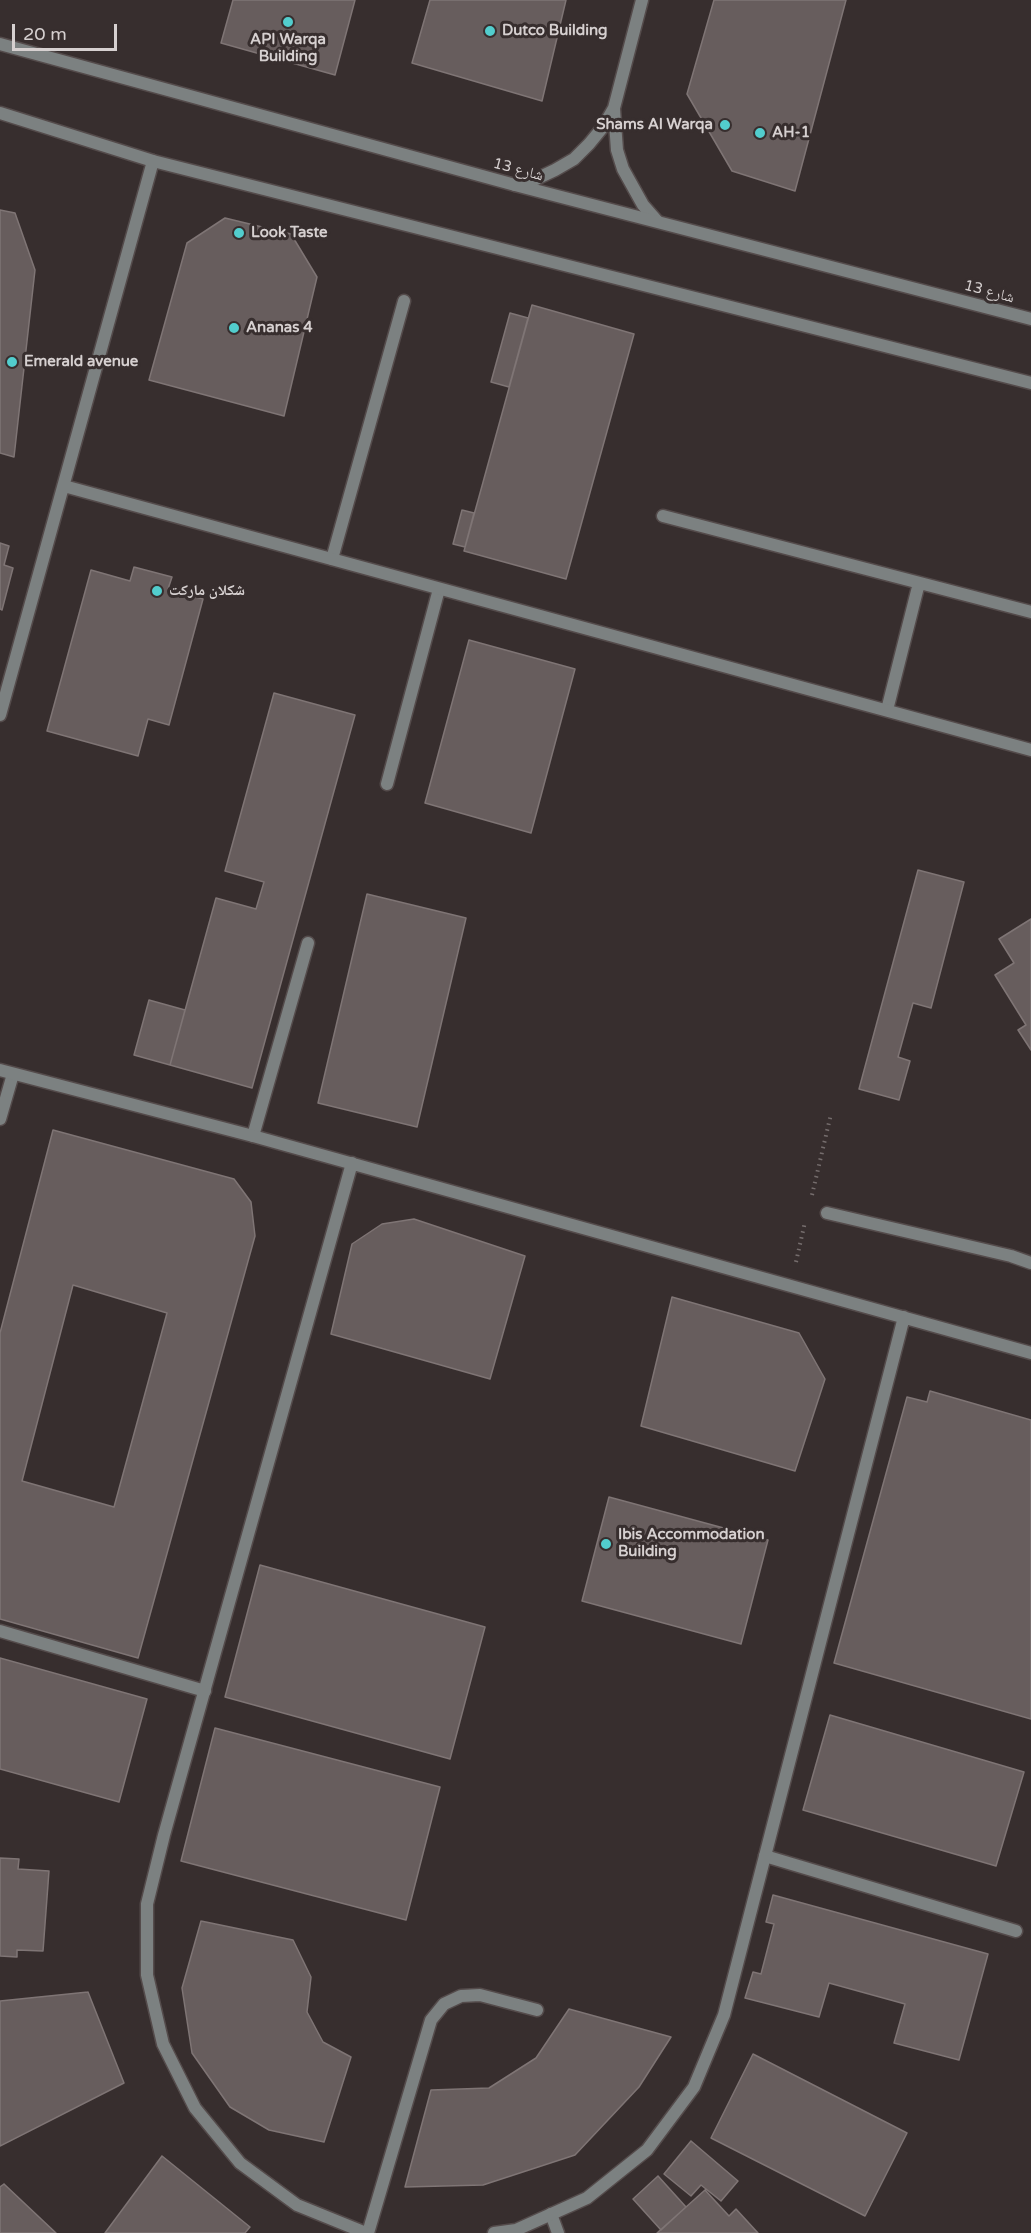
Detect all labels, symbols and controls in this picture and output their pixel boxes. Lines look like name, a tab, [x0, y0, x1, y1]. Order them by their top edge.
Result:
scale bar	[15, 12, 120, 50]
marker: API Warqa Building	[281, 15, 295, 29]
place label: Dutco Building	[502, 22, 608, 40]
text: 20 m	[23, 23, 67, 45]
marker: Dutco Building	[483, 24, 497, 38]
place label: API Warqa Building	[250, 31, 326, 66]
place label: Shams Al Warqa	[596, 116, 713, 134]
marker: Shams Al Warqa	[718, 118, 732, 132]
place label: AH-1	[772, 124, 810, 142]
marker: AH-1	[753, 126, 767, 140]
street label: شارع 13	[491, 155, 545, 185]
place label: Look Taste	[251, 224, 328, 242]
marker: Look Taste	[232, 226, 246, 240]
street label: شارع 13	[962, 277, 1016, 307]
place label: Ananas 4	[246, 319, 313, 337]
marker: Ananas 4	[227, 321, 241, 335]
place label: Emerald avenue	[24, 353, 138, 371]
marker: Emerald avenue	[5, 355, 19, 369]
place label: شكلان ماركت	[169, 582, 245, 600]
marker: شكلان ماركت	[150, 584, 164, 598]
place label: Ibis Accommodation Building	[618, 1526, 765, 1561]
marker: Ibis Accommodation Building	[599, 1537, 613, 1551]

